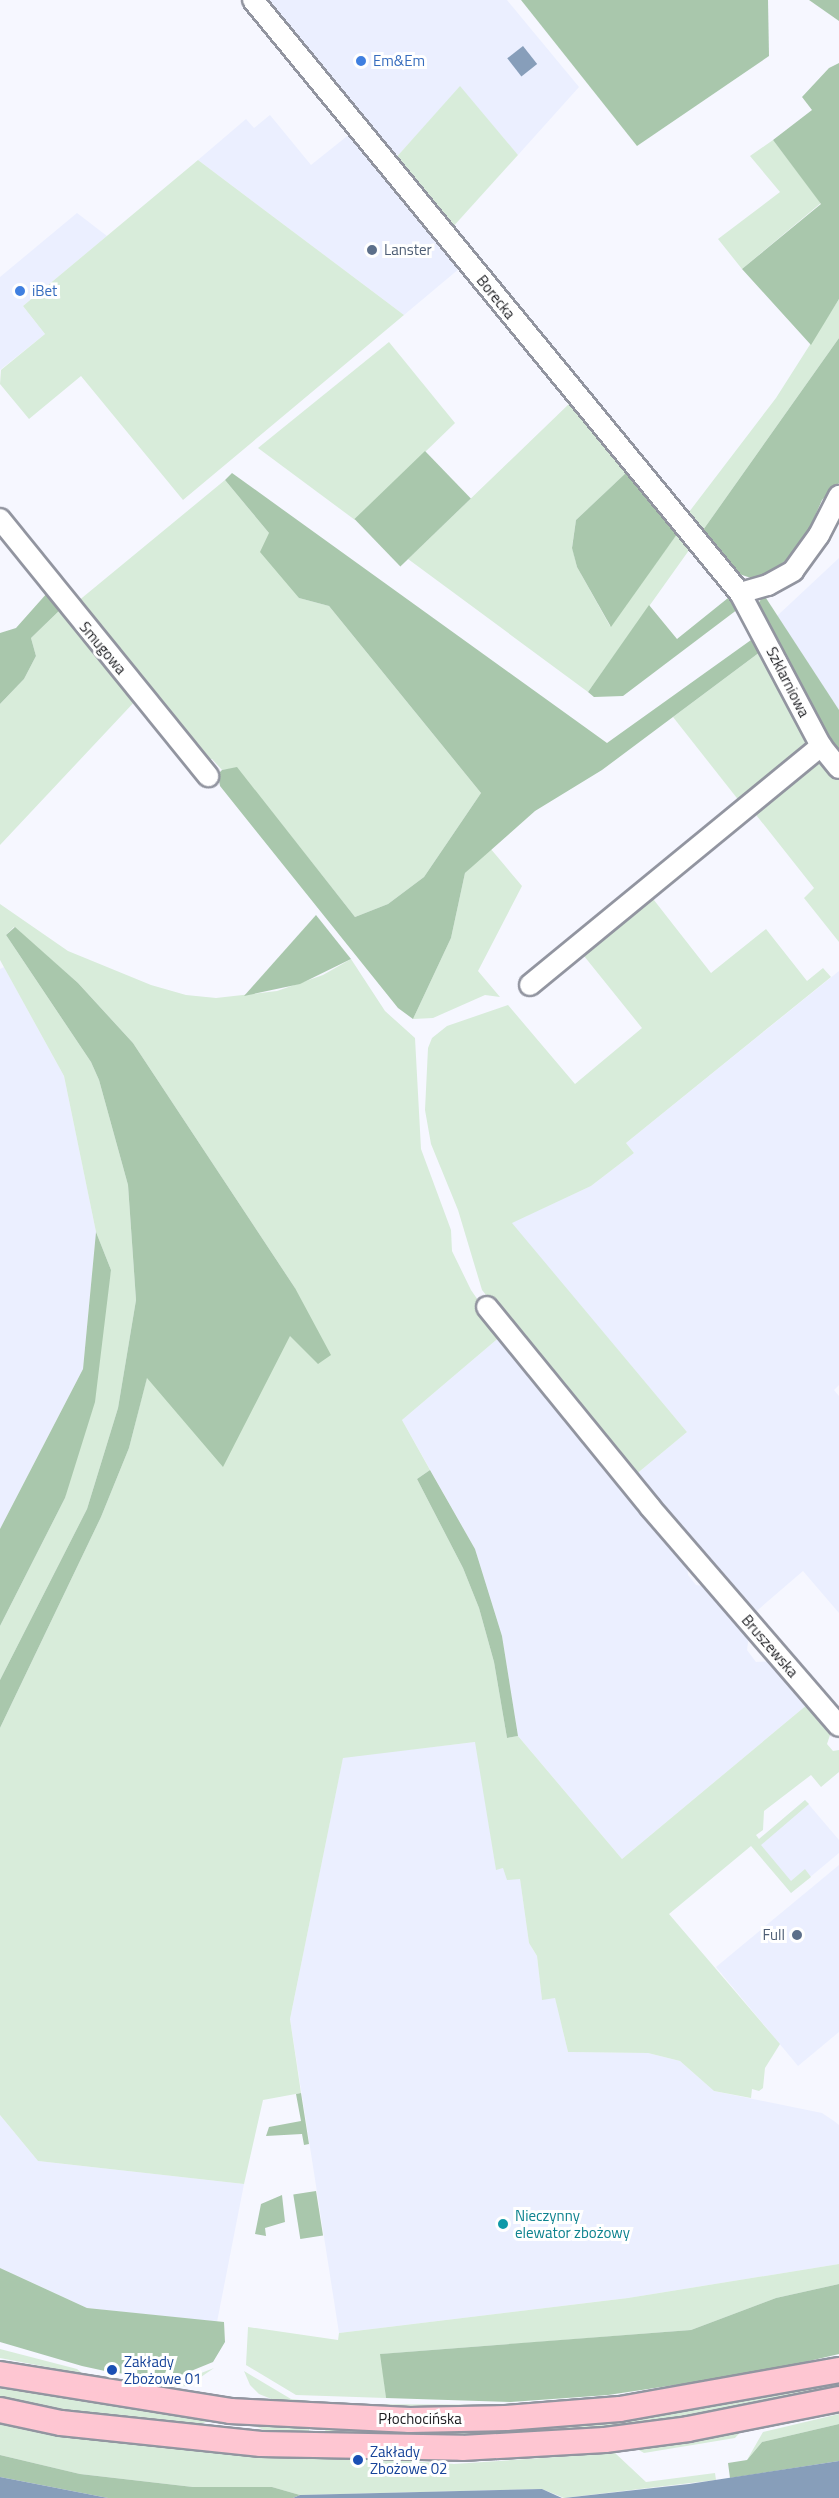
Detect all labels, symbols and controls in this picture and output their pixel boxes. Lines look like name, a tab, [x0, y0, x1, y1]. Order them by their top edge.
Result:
place label: Em&Em	[373, 52, 425, 70]
marker: Em&Em	[354, 54, 368, 68]
place label: Lanster	[384, 241, 432, 259]
marker: Lanster	[365, 243, 379, 257]
street label: Borecka	[473, 272, 519, 322]
place label: iBet	[32, 282, 57, 300]
marker: iBet	[13, 284, 27, 298]
street label: Smugowa	[76, 618, 130, 678]
street label: Szklarniowa	[763, 644, 813, 720]
street label: Bruszewska	[738, 1611, 802, 1681]
place label: Full	[762, 1926, 785, 1944]
marker: Full	[790, 1928, 804, 1942]
place label: Nieczynny elewator zbożowy	[515, 2206, 630, 2241]
marker: Nieczynny elewator zbożowy	[496, 2217, 510, 2231]
place label: Zakłady Zbożowe 01	[124, 2352, 201, 2387]
marker: Zakłady Zbożowe 01	[105, 2363, 119, 2377]
street label: Płochocińska	[378, 2410, 462, 2428]
place label: Zakłady Zbożowe 02	[370, 2442, 447, 2477]
marker: Zakłady Zbożowe 02	[351, 2453, 365, 2467]

